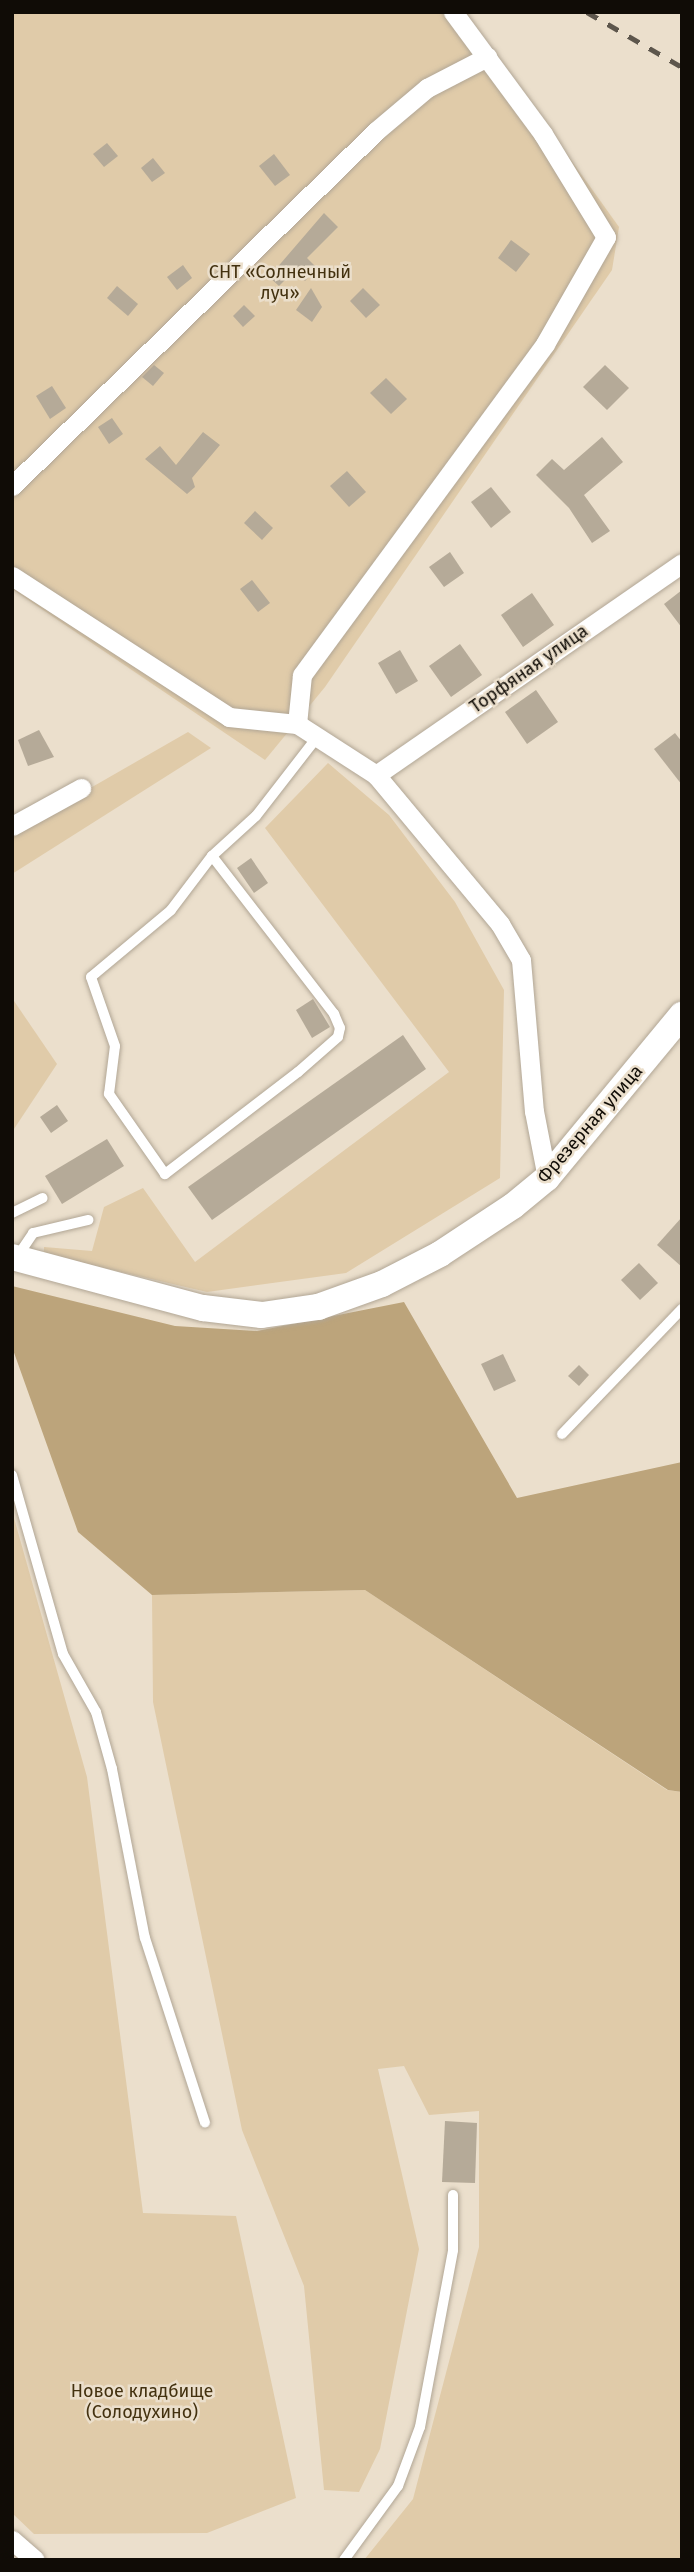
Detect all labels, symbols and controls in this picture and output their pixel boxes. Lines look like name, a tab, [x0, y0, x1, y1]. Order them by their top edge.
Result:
park label: СНТ «Солнечный луч»	[209, 262, 351, 304]
street label: Торфяная улица	[466, 620, 592, 718]
street label: Фрезерная улица	[533, 1060, 647, 1188]
park label: Новое кладбище (Солодухино)	[71, 2381, 213, 2424]

